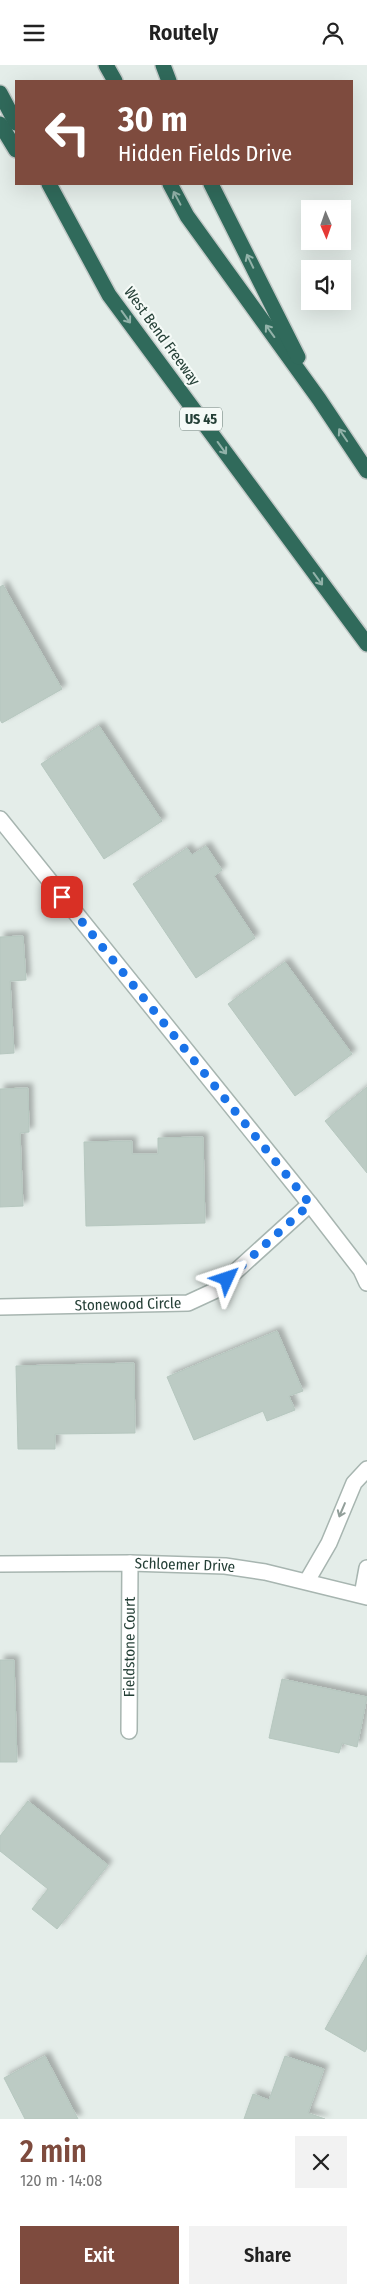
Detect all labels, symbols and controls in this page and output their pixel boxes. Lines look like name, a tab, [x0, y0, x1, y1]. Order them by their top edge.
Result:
icon: menu	[20, 19, 48, 47]
text: Routely	[149, 19, 218, 46]
icon: person	[319, 19, 347, 47]
text: 30 m	[118, 98, 188, 140]
icon: left	[35, 100, 100, 165]
text: Hidden Fields Drive	[118, 140, 292, 167]
one-way arrow	[172, 190, 182, 205]
north arrow	[301, 200, 351, 250]
map controls	[301, 200, 351, 310]
one-way arrow	[245, 254, 254, 269]
button: sound	[301, 260, 351, 310]
street label: West Bend Freeway	[120, 283, 204, 389]
one-way arrow	[120, 310, 131, 323]
one-way arrow	[265, 324, 275, 338]
road number: US 45	[180, 407, 222, 431]
one-way arrow	[338, 428, 348, 442]
one-way arrow	[217, 441, 227, 455]
one-way arrow	[313, 571, 324, 585]
pin	[41, 876, 83, 918]
icon: arrive	[48, 883, 76, 911]
position arrow	[200, 1252, 252, 1304]
street label: Stonewood Circle	[75, 1294, 181, 1314]
one-way arrow	[337, 1502, 347, 1517]
street label: Schloemer Drive	[134, 1554, 236, 1576]
street label: Fieldstone Court	[120, 1597, 139, 1697]
text: 2 min	[20, 2134, 87, 2170]
button: close	[295, 2136, 347, 2188]
text: 120 m · 14:08	[20, 2171, 102, 2190]
button: Exit	[20, 2226, 179, 2284]
button: Share	[189, 2226, 347, 2284]

